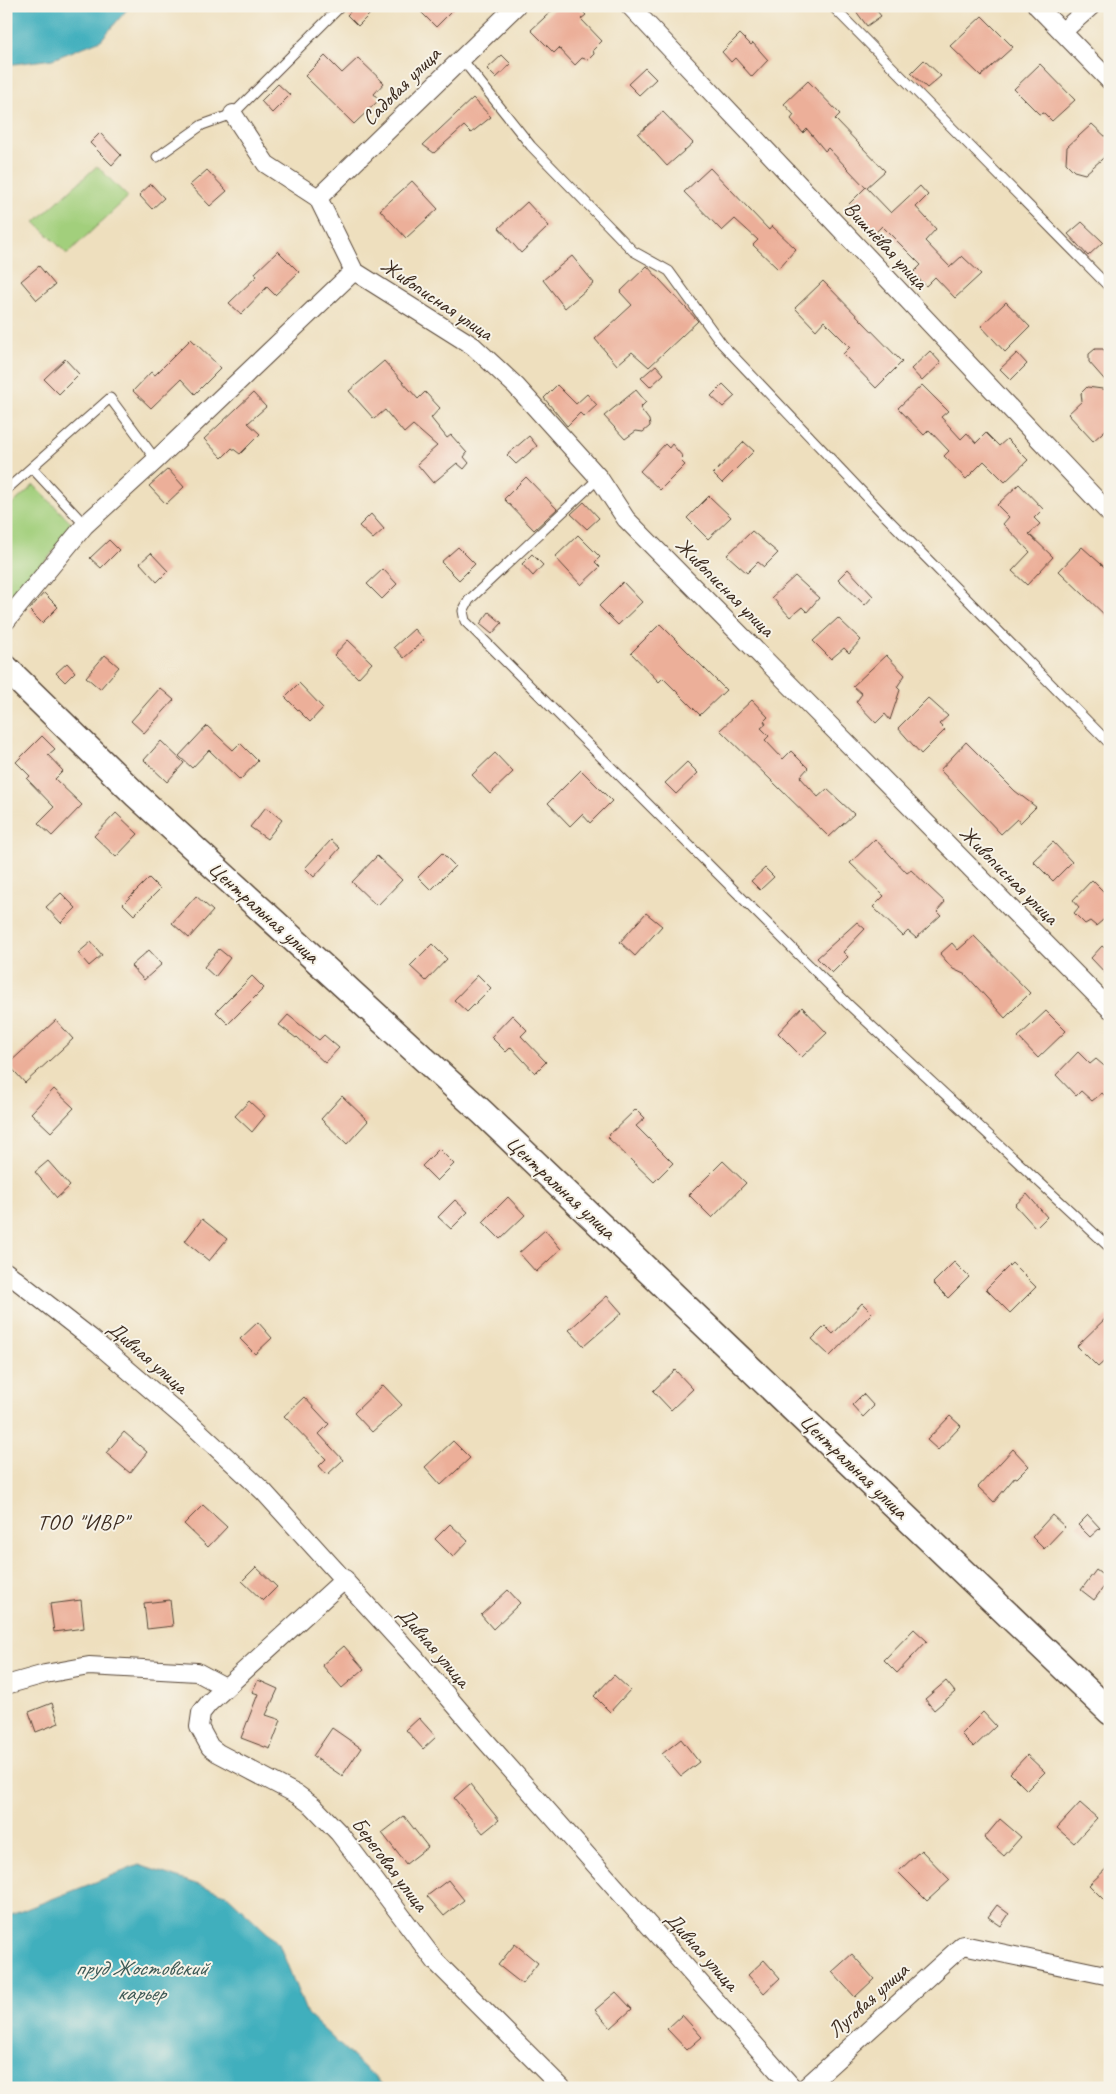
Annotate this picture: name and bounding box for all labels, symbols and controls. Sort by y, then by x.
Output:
street label: Садовая улица [356,40,447,131]
street label: Вишнёвая улица [839,195,935,296]
street label: Живописная улица [376,252,499,347]
street label: Живописная улица [670,532,781,643]
street label: Живописная улица [954,820,1065,931]
street label: Центральная улица [203,855,326,970]
street label: Центральная улица [501,1130,623,1246]
street label: Дивная улица [102,1315,195,1401]
street label: Центральная улица [794,1408,915,1525]
district label: ТОО "ИВР" [37,1508,133,1536]
street label: Дивная улица [392,1601,478,1694]
street label: Береговая улица [346,1812,435,1918]
street label: Дивная улица [659,1906,746,1998]
water label: пруд Жостовский карьер [75,1954,212,2007]
street label: Луговая улица [822,1956,915,2043]

